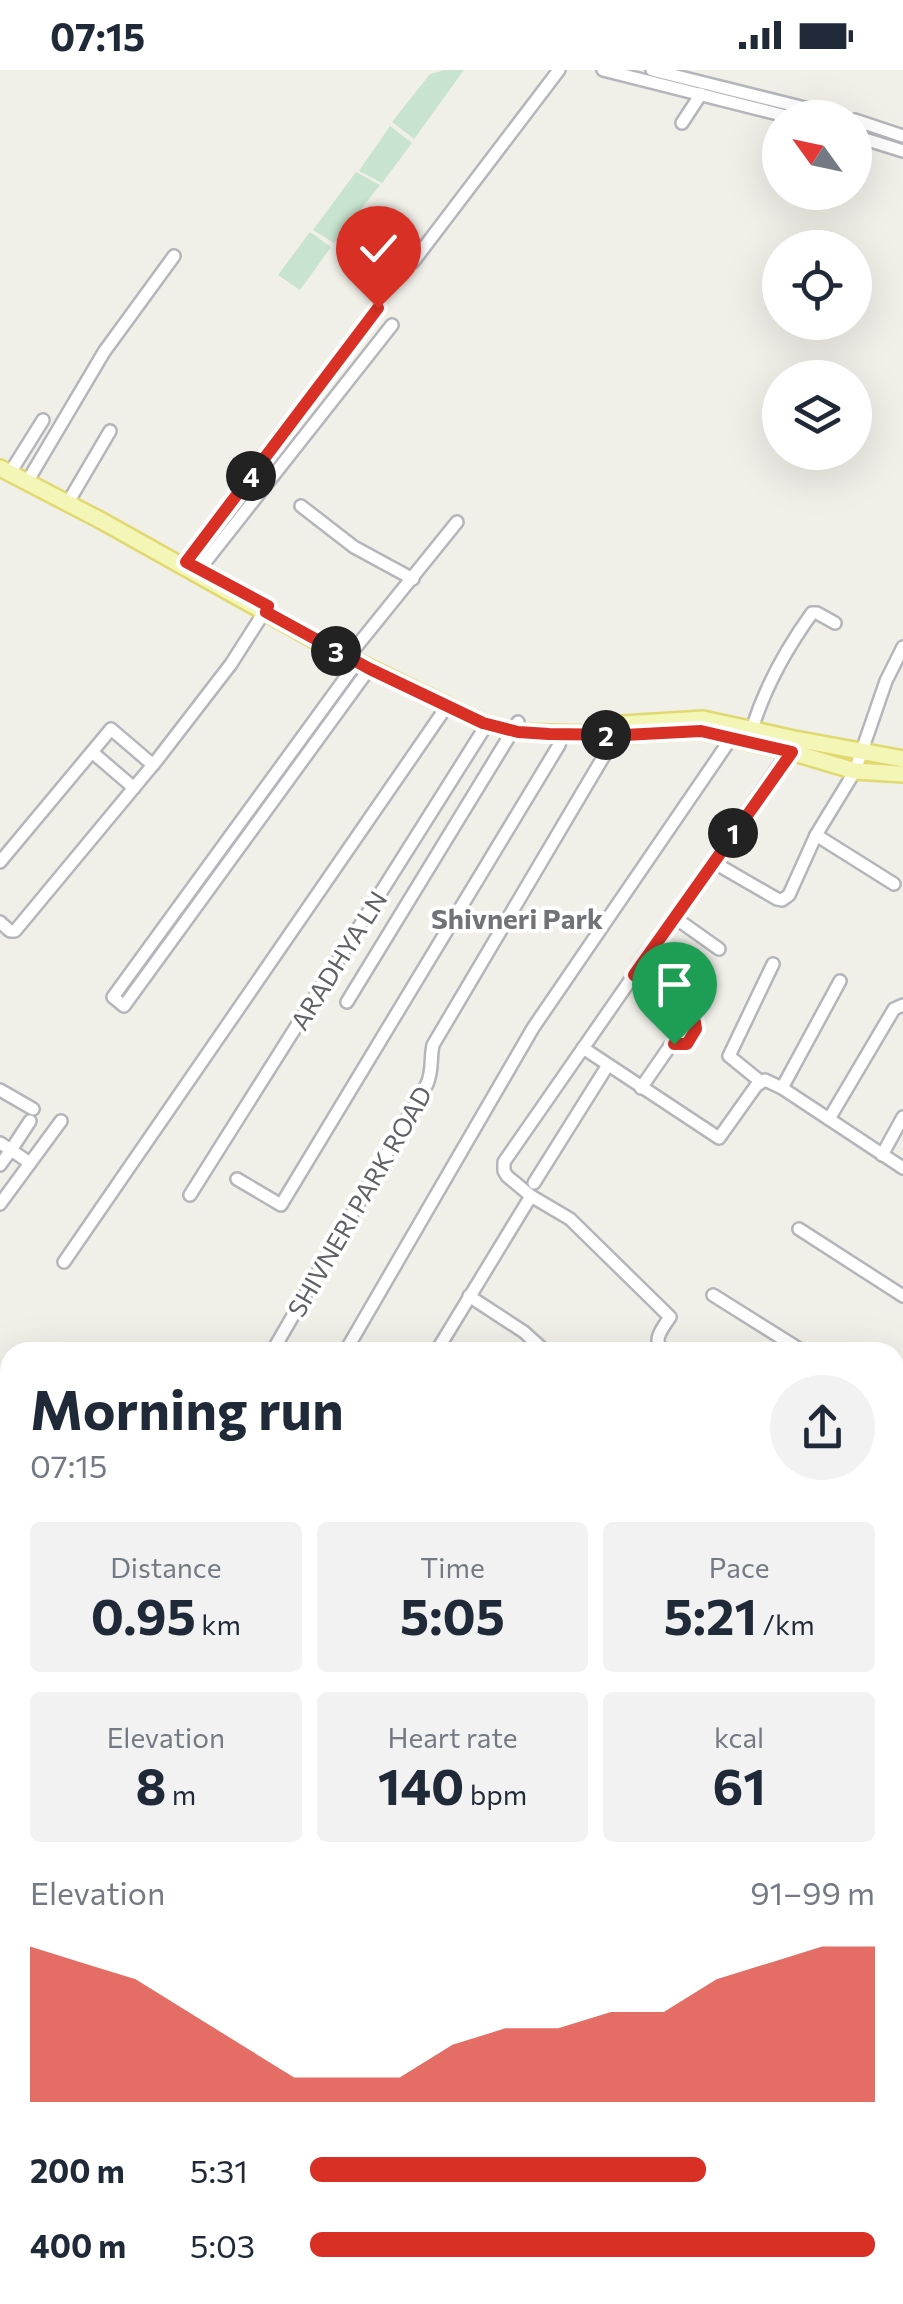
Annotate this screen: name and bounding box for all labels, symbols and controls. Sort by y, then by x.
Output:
text: 07:15 [50,12,145,59]
north arrow [762,100,872,210]
map controls [762,100,872,470]
pin [336,206,421,309]
icon: check [351,221,406,276]
button: locate [762,230,872,340]
button: layers [762,360,872,470]
pin: 4 [226,451,276,501]
text: 4 [242,459,260,493]
pin: 3 [311,626,361,676]
text: 3 [328,634,344,668]
pin: 2 [581,710,631,760]
text: 2 [598,718,614,752]
pin: 1 [708,808,758,858]
text: 1 [727,816,739,850]
street label: ARADHYA LN [283,885,393,1035]
district label: Shivneri Park [431,901,603,935]
pin [632,942,717,1045]
icon: arrive [647,957,702,1012]
street label: SHIVNERI PARK ROAD [281,1080,437,1322]
text: Morning run [30,1374,344,1441]
button: share [770,1375,875,1480]
text: 07:15 [30,1445,107,1485]
text: Distance [110,1550,221,1584]
text: Time [420,1550,485,1584]
text: Pace [709,1550,770,1584]
text: 0.95 [91,1584,196,1645]
text: 5:05 [400,1584,505,1645]
text: 5:21 [664,1584,757,1645]
text: km [196,1607,241,1641]
text: /km [757,1607,815,1641]
text: Elevation [107,1720,225,1754]
text: Heart rate [387,1720,518,1754]
text: kcal [714,1720,764,1754]
text: 8 [135,1754,166,1815]
text: 140 [378,1754,464,1815]
text: 61 [712,1754,766,1815]
text: m [166,1777,196,1811]
text: bpm [464,1777,527,1811]
text: Elevation [30,1872,165,1912]
text: 91–99 m [750,1872,875,1912]
text: 200 m [30,2150,125,2190]
text: 5:31 [190,2150,248,2190]
text: 400 m [30,2225,126,2265]
text: 5:03 [190,2225,255,2265]

